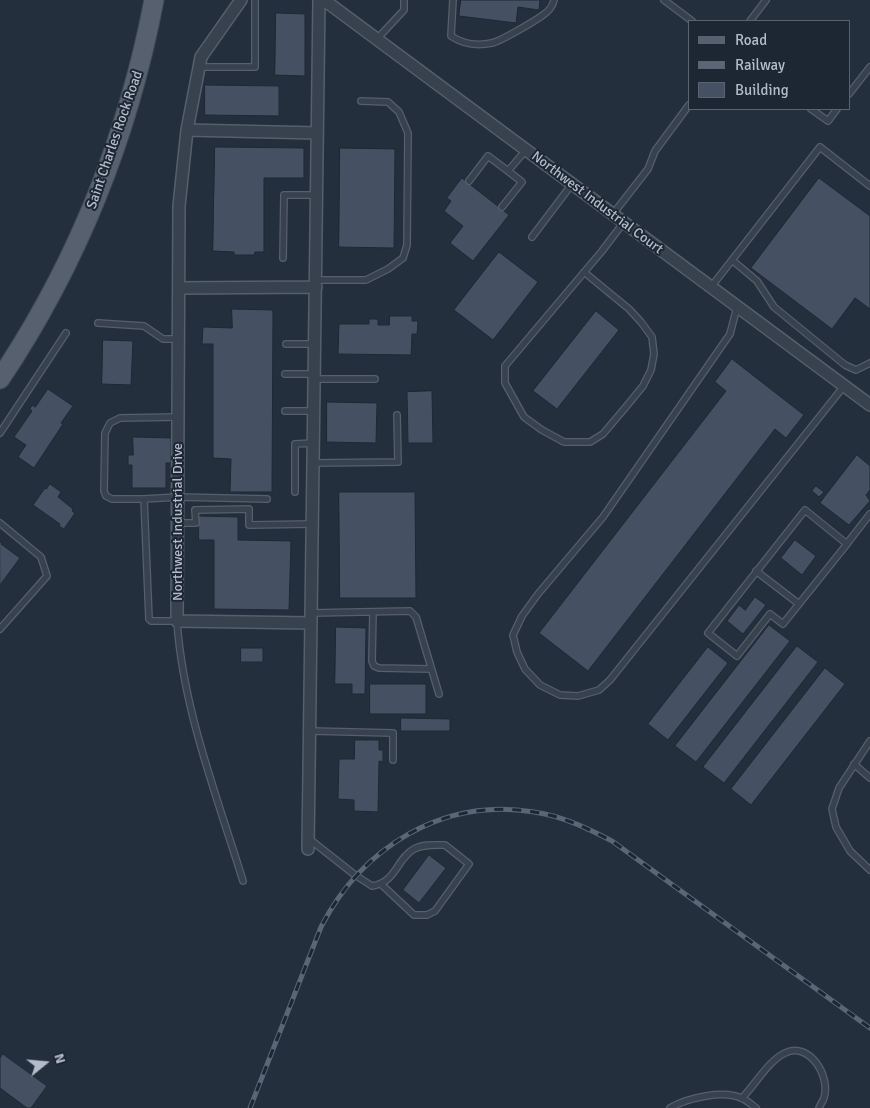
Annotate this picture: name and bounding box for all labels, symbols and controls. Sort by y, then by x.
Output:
legend [688,20,850,110]
text: Road [735,31,767,49]
text: Railway [735,56,785,74]
street label: Saint Charles Rock Road [83,69,147,211]
text: Building [735,81,789,99]
street label: Northwest Industrial Court [528,148,666,258]
street label: Northwest Industrial Drive [170,443,186,601]
north arrow [20,1038,70,1088]
text: N [50,1051,69,1066]

